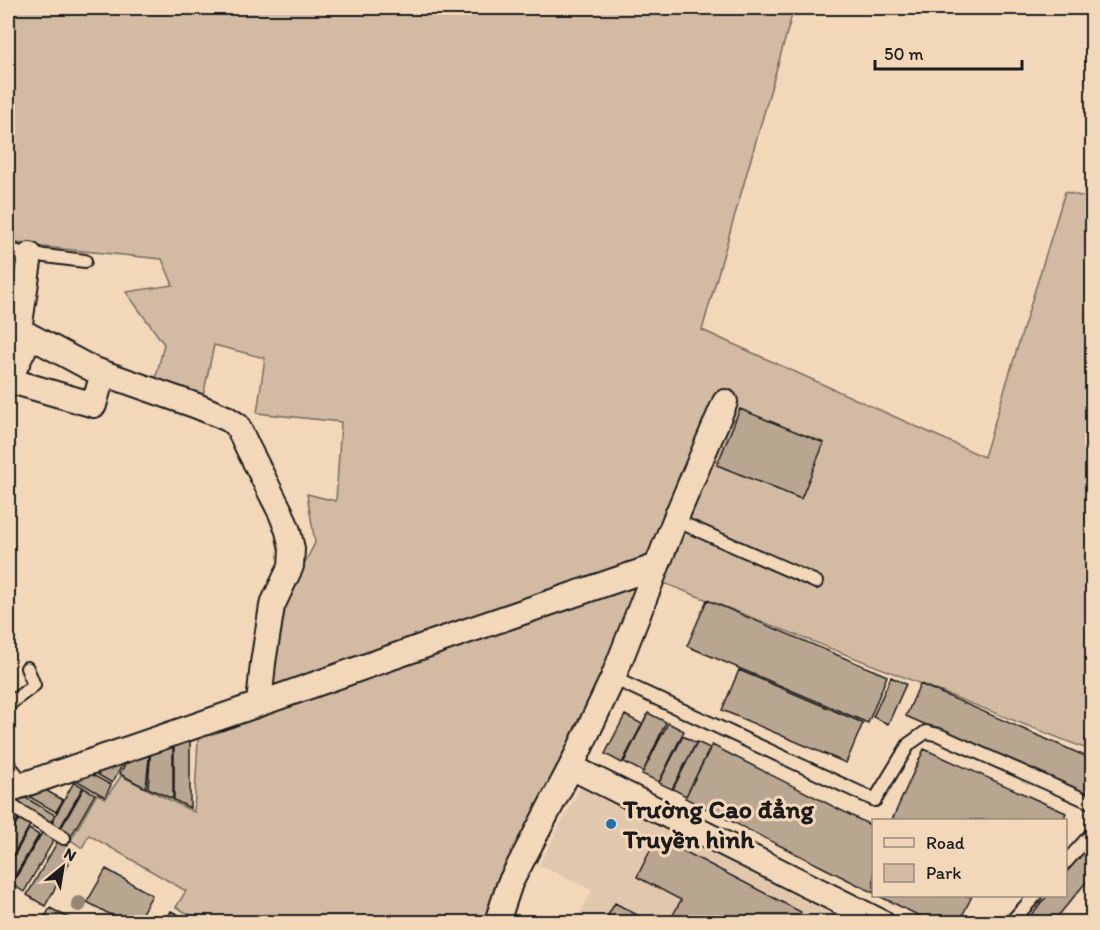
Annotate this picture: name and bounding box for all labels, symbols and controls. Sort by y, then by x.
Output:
scale bar [875,33,1022,71]
text: 50 m [884,43,924,65]
place label: Trường Cao đẳng Truyền hình [622,793,814,855]
marker: Trường Cao đẳng Truyền hình [604,817,618,831]
legend [872,819,1067,897]
text: Road [926,832,965,854]
north arrow [33,837,93,897]
text: N [61,844,80,865]
text: Park [926,862,961,884]

